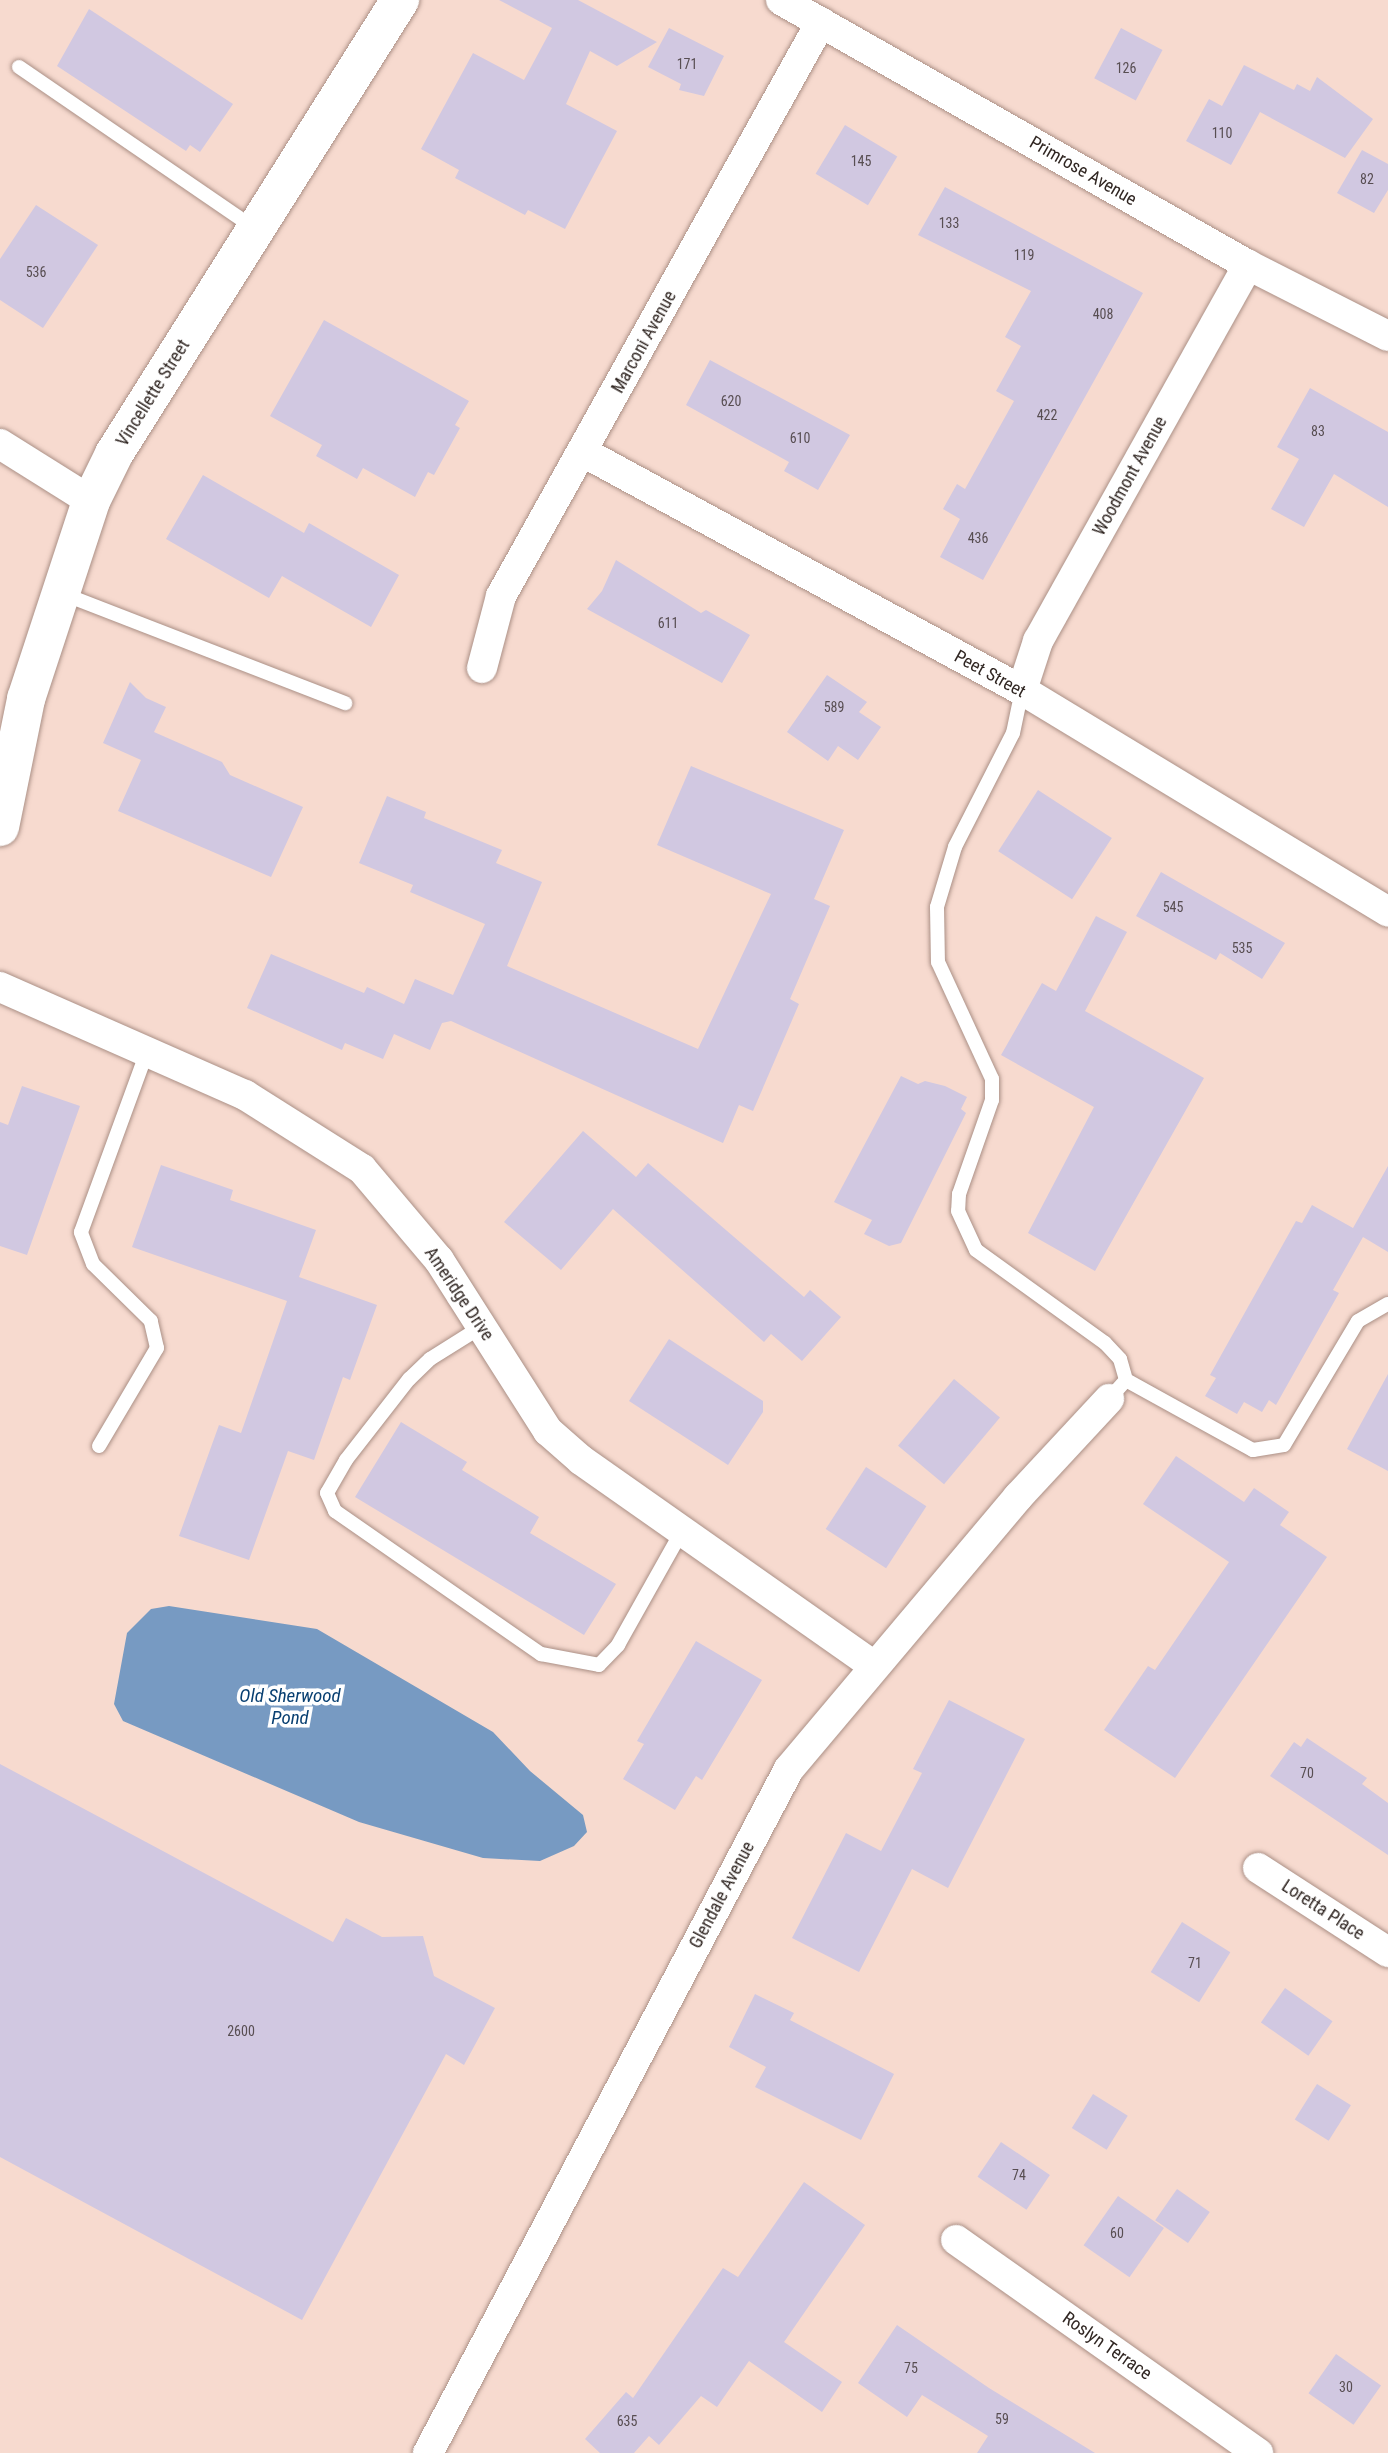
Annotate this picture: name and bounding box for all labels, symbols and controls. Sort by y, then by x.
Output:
house number: 171 [677,56,697,72]
house number: 126 [1116,60,1136,76]
house number: 110 [1212,125,1232,141]
street label: Primrose Avenue [1026,132,1140,210]
house number: 145 [851,153,871,169]
house number: 82 [1360,171,1374,187]
house number: 133 [939,215,959,231]
house number: 119 [1014,247,1034,263]
house number: 536 [26,264,46,280]
street label: Marconi Avenue [607,287,681,397]
house number: 408 [1093,306,1113,322]
street label: Vincellette Street [112,336,194,450]
house number: 620 [721,393,741,409]
house number: 422 [1037,407,1057,423]
street label: Woodmont Avenue [1088,413,1172,539]
house number: 83 [1311,423,1325,439]
house number: 610 [790,430,810,446]
house number: 436 [968,530,988,546]
house number: 611 [658,615,678,631]
street label: Peet Street [950,646,1030,702]
house number: 589 [824,699,844,715]
house number: 545 [1163,899,1183,915]
house number: 535 [1232,940,1252,956]
street label: Ameridge Drive [420,1243,498,1345]
water label: Old Sherwood Pond [239,1685,341,1729]
house number: 70 [1300,1765,1314,1781]
street label: Glendale Avenue [685,1838,759,1952]
street label: Loretta Place [1278,1875,1368,1945]
house number: 71 [1188,1955,1202,1971]
house number: 2600 [227,2023,255,2039]
house number: 74 [1012,2167,1026,2183]
house number: 60 [1110,2225,1124,2241]
street label: Roslyn Terrace [1058,2307,1156,2385]
house number: 75 [904,2360,918,2376]
house number: 30 [1339,2379,1353,2395]
house number: 59 [995,2411,1009,2427]
house number: 635 [617,2413,637,2429]

